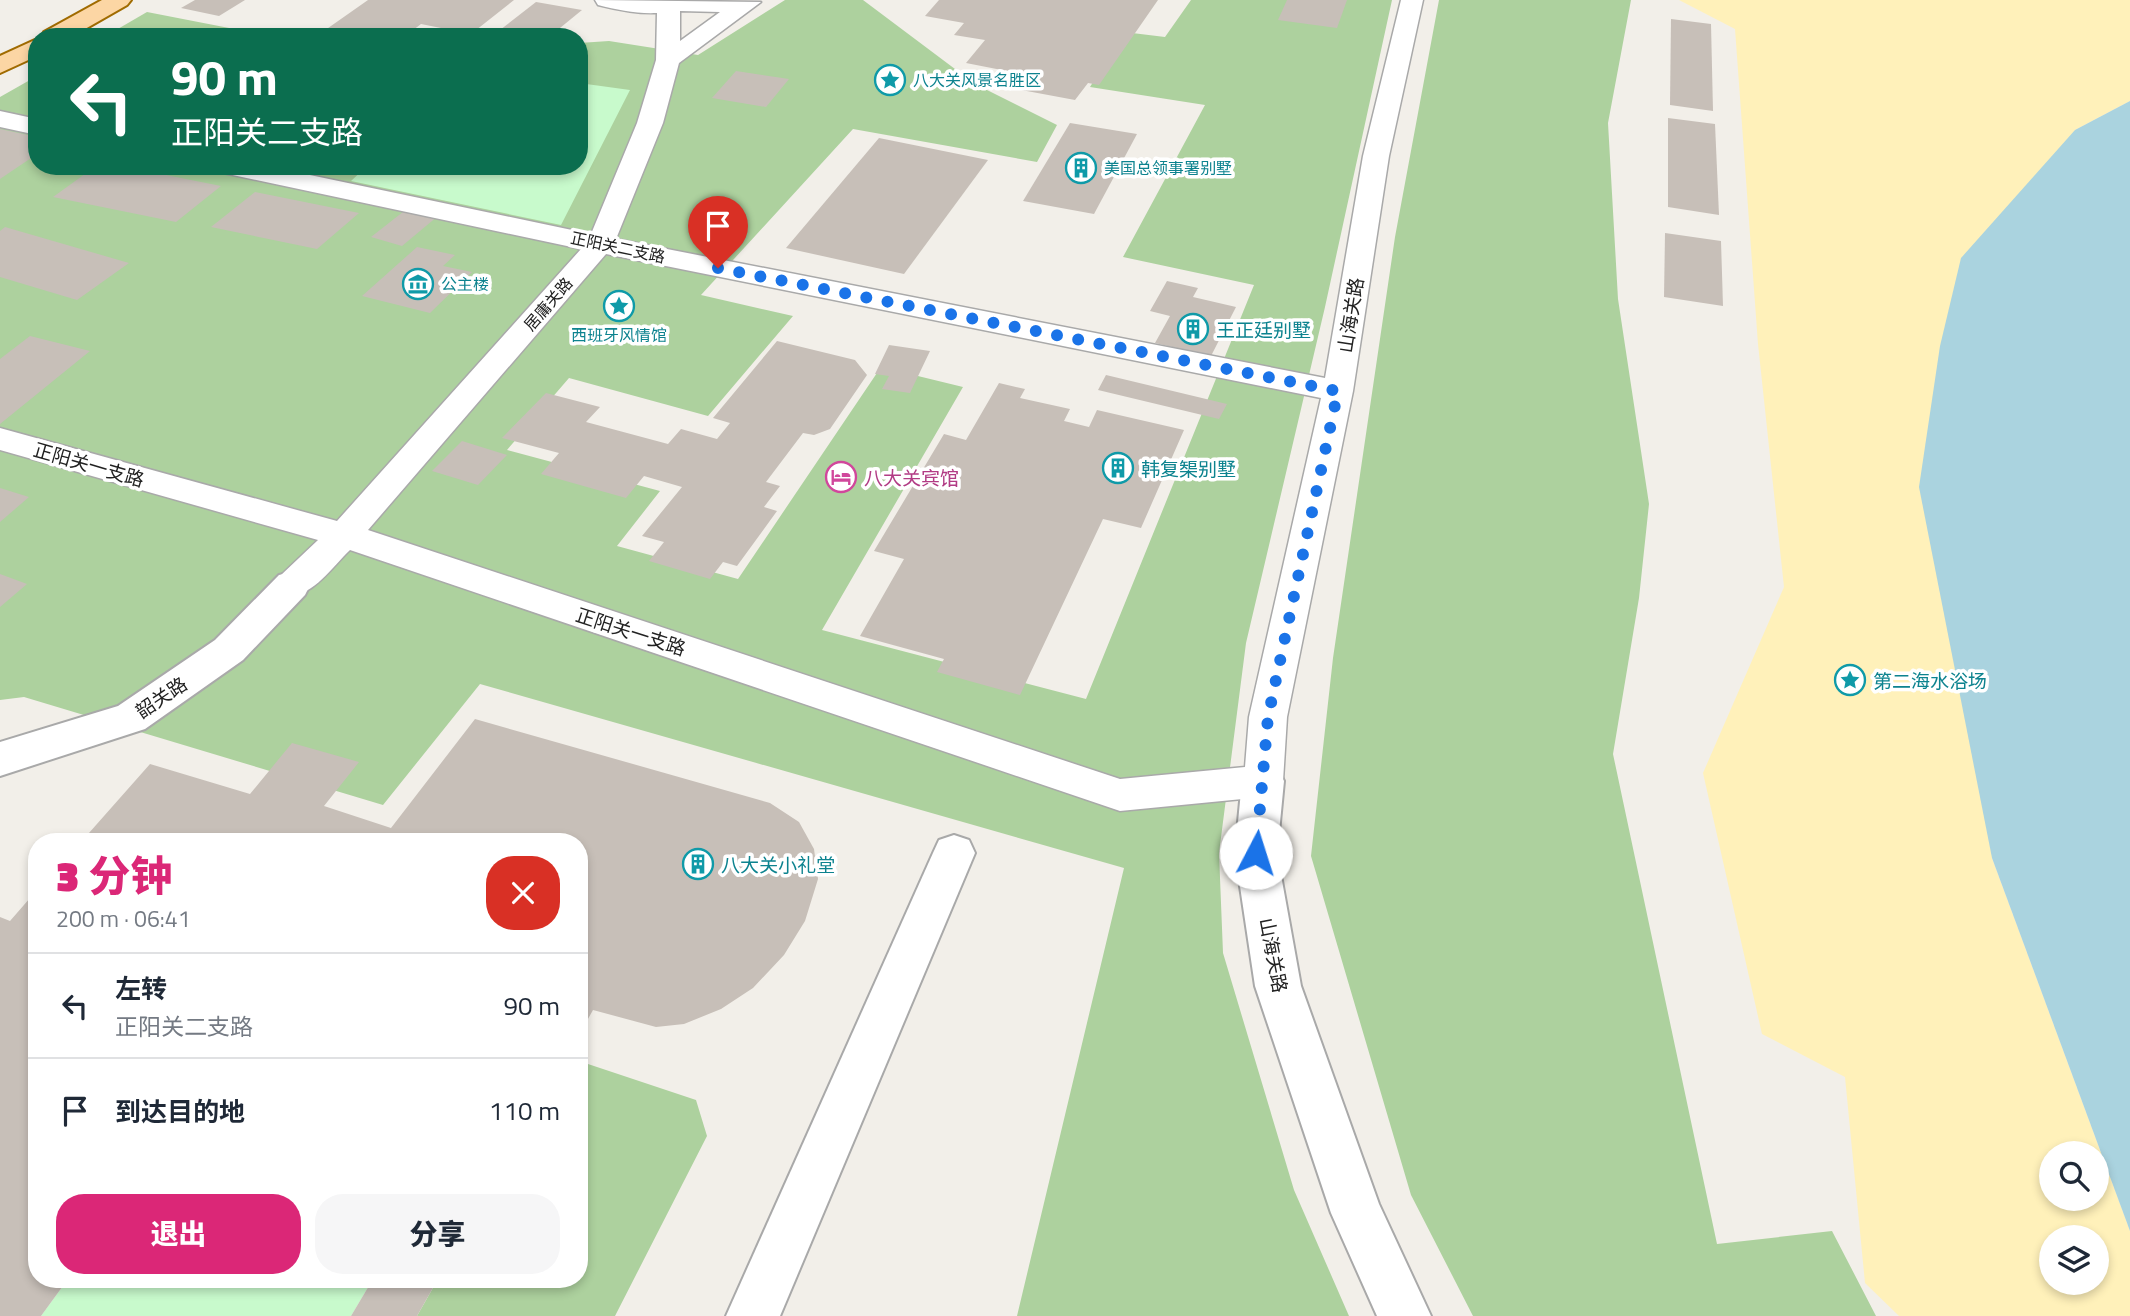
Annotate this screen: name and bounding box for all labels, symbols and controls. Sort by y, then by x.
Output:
text: 90 m [171,39,278,114]
icon: left [56,56,147,147]
place icon: 八大关风景名胜区 [873,63,907,97]
place label: 八大关风景名胜区 [913,68,1041,92]
text: 正阳关二支路 [171,108,363,156]
building icon: 美国总领事署别墅 [1064,151,1098,185]
place label: 美国总领事署别墅 [1104,156,1232,180]
pin [688,196,748,268]
icon: arrive [699,207,737,245]
street label: 正阳关二支路 [569,225,667,269]
museum icon: 公主楼 [401,267,435,301]
place label: 公主楼 [441,272,489,296]
street label: 居庸关路 [518,272,578,336]
street label: 山海关路 [1330,275,1370,355]
place icon: 西班牙风情馆 [602,289,636,323]
building icon: 王正廷别墅 [1176,312,1210,346]
place label: 王正廷别墅 [1216,315,1311,344]
place label: 西班牙风情馆 [571,323,667,347]
street label: 正阳关一支路 [30,434,148,494]
building icon: 韩复榘别墅 [1101,451,1135,485]
place label: 韩复榘别墅 [1141,454,1236,483]
hotel icon: 八大关宾馆 [824,460,858,494]
place label: 八大关宾馆 [864,463,959,492]
street label: 正阳关一支路 [572,600,690,662]
place icon: 第二海水浴场 [1833,663,1867,697]
place label: 第二海水浴场 [1873,666,1987,695]
street label: 韶关路 [129,669,193,725]
position arrow [1219,816,1293,890]
text: 3 分钟 [56,843,172,907]
building icon: 八大关小礼堂 [681,847,715,881]
place label: 八大关小礼堂 [721,850,835,879]
button: close [486,856,560,930]
text: 200 m · 06:41 [56,901,191,936]
street label: 山海关路 [1253,915,1295,995]
text: 左转 [115,969,167,1008]
text: 90 m [503,986,560,1025]
icon: left [56,987,94,1025]
text: 正阳关二支路 [115,1009,253,1044]
text: 110 m [489,1091,560,1130]
icon: arrive [56,1092,94,1130]
text: 到达目的地 [115,1092,245,1131]
map controls [2039,1141,2109,1295]
button: search [2039,1141,2109,1211]
button: 退出 [56,1194,301,1274]
button: 分享 [315,1194,560,1274]
button: layers [2039,1225,2109,1295]

